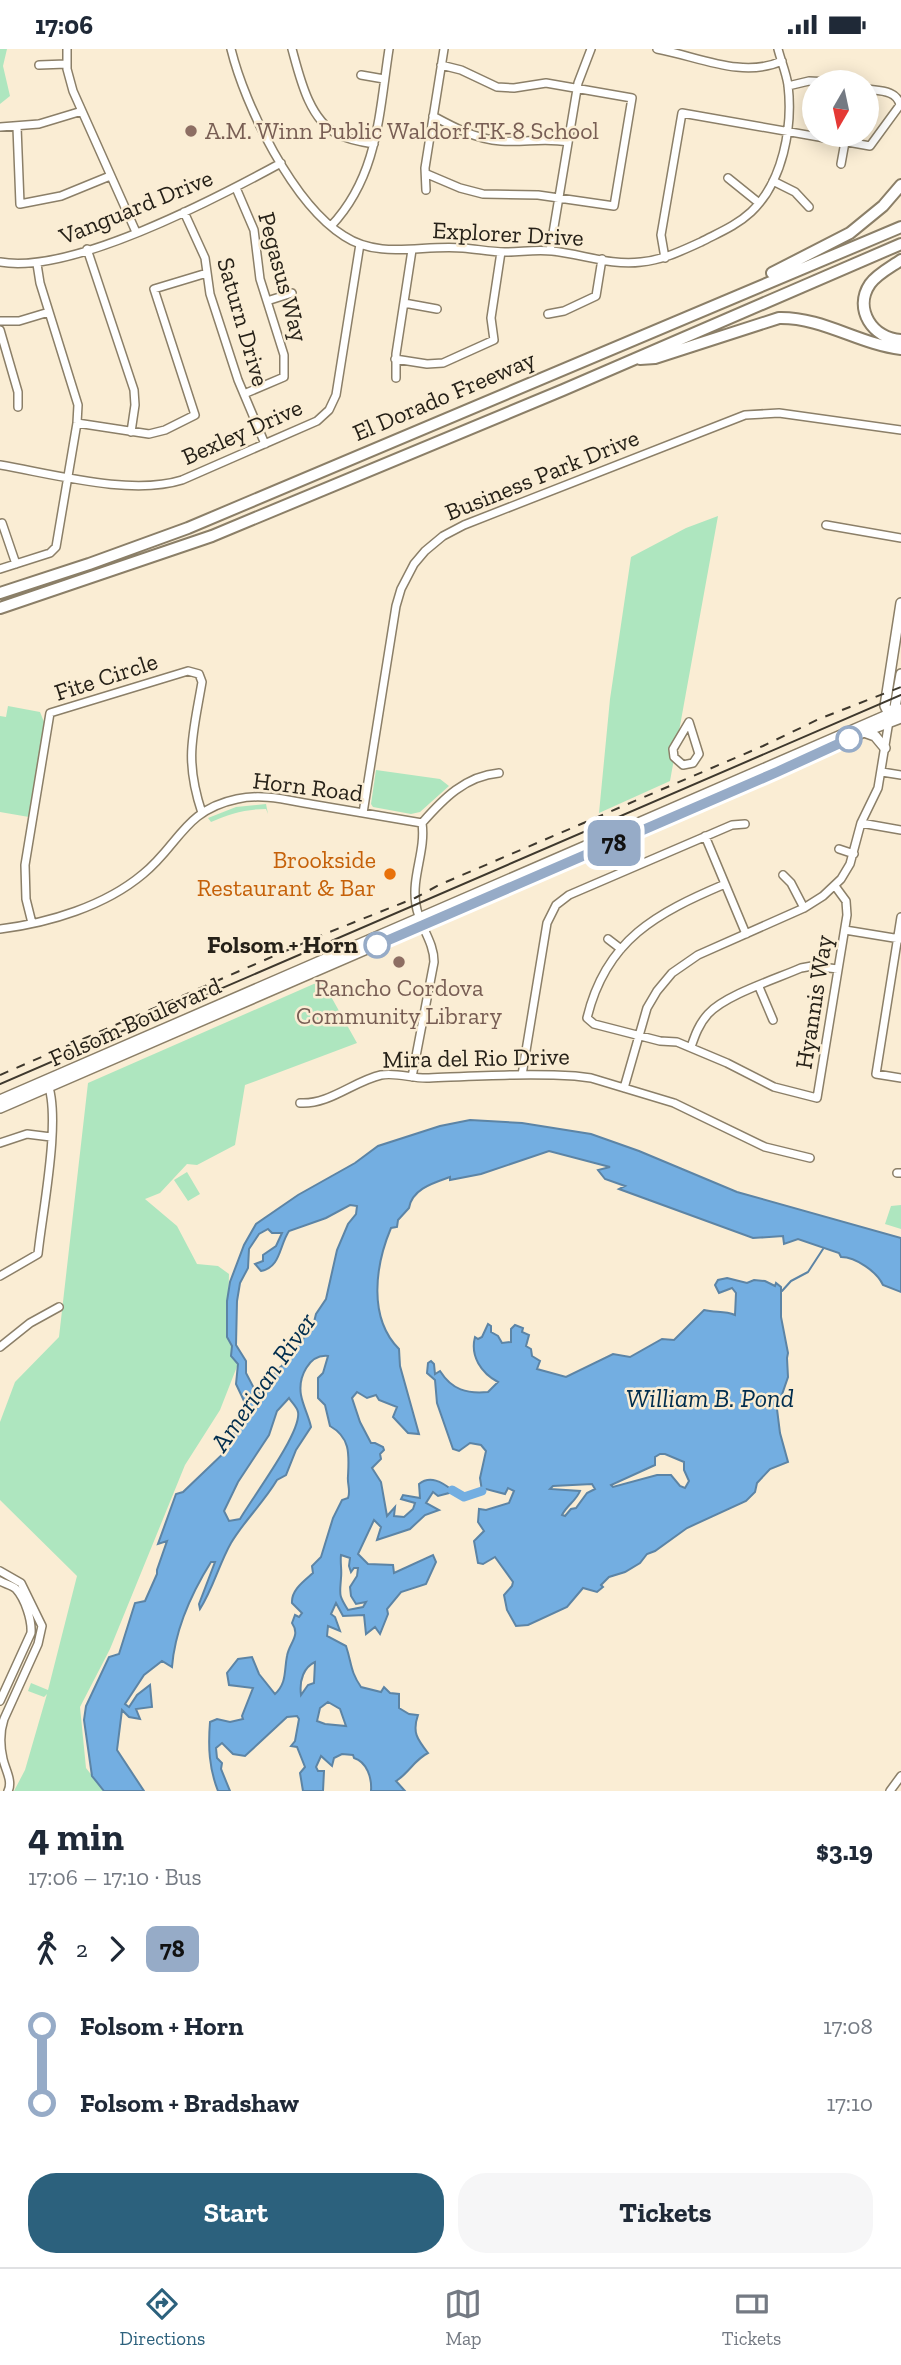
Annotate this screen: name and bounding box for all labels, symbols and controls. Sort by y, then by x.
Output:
text: 17:06 [35,9,93,41]
north arrow [802,70,878,147]
map controls [802,70,879,147]
place label: A.M. Winn Public Waldorf TK-8 School [205,116,599,145]
marker: A.M. Winn Public Waldorf TK-8 School [183,123,199,139]
street label: Vanguard Drive [54,163,217,251]
street label: Pegasus Way [252,209,315,346]
street label: Explorer Drive [432,215,584,252]
street label: Saturn Drive [211,254,276,390]
street label: El Dorado Freeway [348,344,540,447]
street label: Bexley Drive [177,392,307,471]
street label: Business Park Drive [441,422,643,527]
street label: Fite Circle [51,646,161,707]
unlabelled marker [836,726,862,752]
street label: Horn Road [251,765,365,808]
line badge: 78 [582,820,646,866]
text: 78 [602,828,626,857]
place label: Brookside Restaurant & Bar [197,845,376,902]
marker: Brookside Restaurant & Bar [382,866,398,882]
place label: Folsom + Horn [207,930,358,959]
marker: Folsom + Horn [364,932,390,958]
street label: Hyannis Way [789,932,839,1071]
marker: Rancho Cordova Community Library [391,954,407,970]
street label: Folsom Boulevard [44,971,225,1072]
place label: Rancho Cordova Community Library [296,973,503,1030]
street label: Mira del Rio Drive [382,1041,570,1074]
water label: American River [203,1307,323,1458]
water label: William B. Pond [626,1382,794,1414]
text: 4 min [28,1814,124,1860]
text: $3.19 [816,1835,873,1867]
text: 17:06 – 17:10 · Bus [28,1863,202,1891]
icon: walk [28,1930,66,1968]
icon: forward [98,1930,136,1968]
text: 78 [160,1934,185,1963]
text: 2 [76,1935,88,1963]
text: Folsom + Horn [80,2010,244,2042]
text: 17:08 [823,2012,873,2040]
text: Folsom + Bradshaw [80,2087,299,2119]
text: 17:10 [826,2089,873,2117]
button: Start [28,2173,444,2253]
button: Tickets [458,2173,873,2253]
tab: Directions [120,2285,205,2350]
tab: Map [444,2285,482,2350]
tab: Tickets [722,2285,781,2350]

